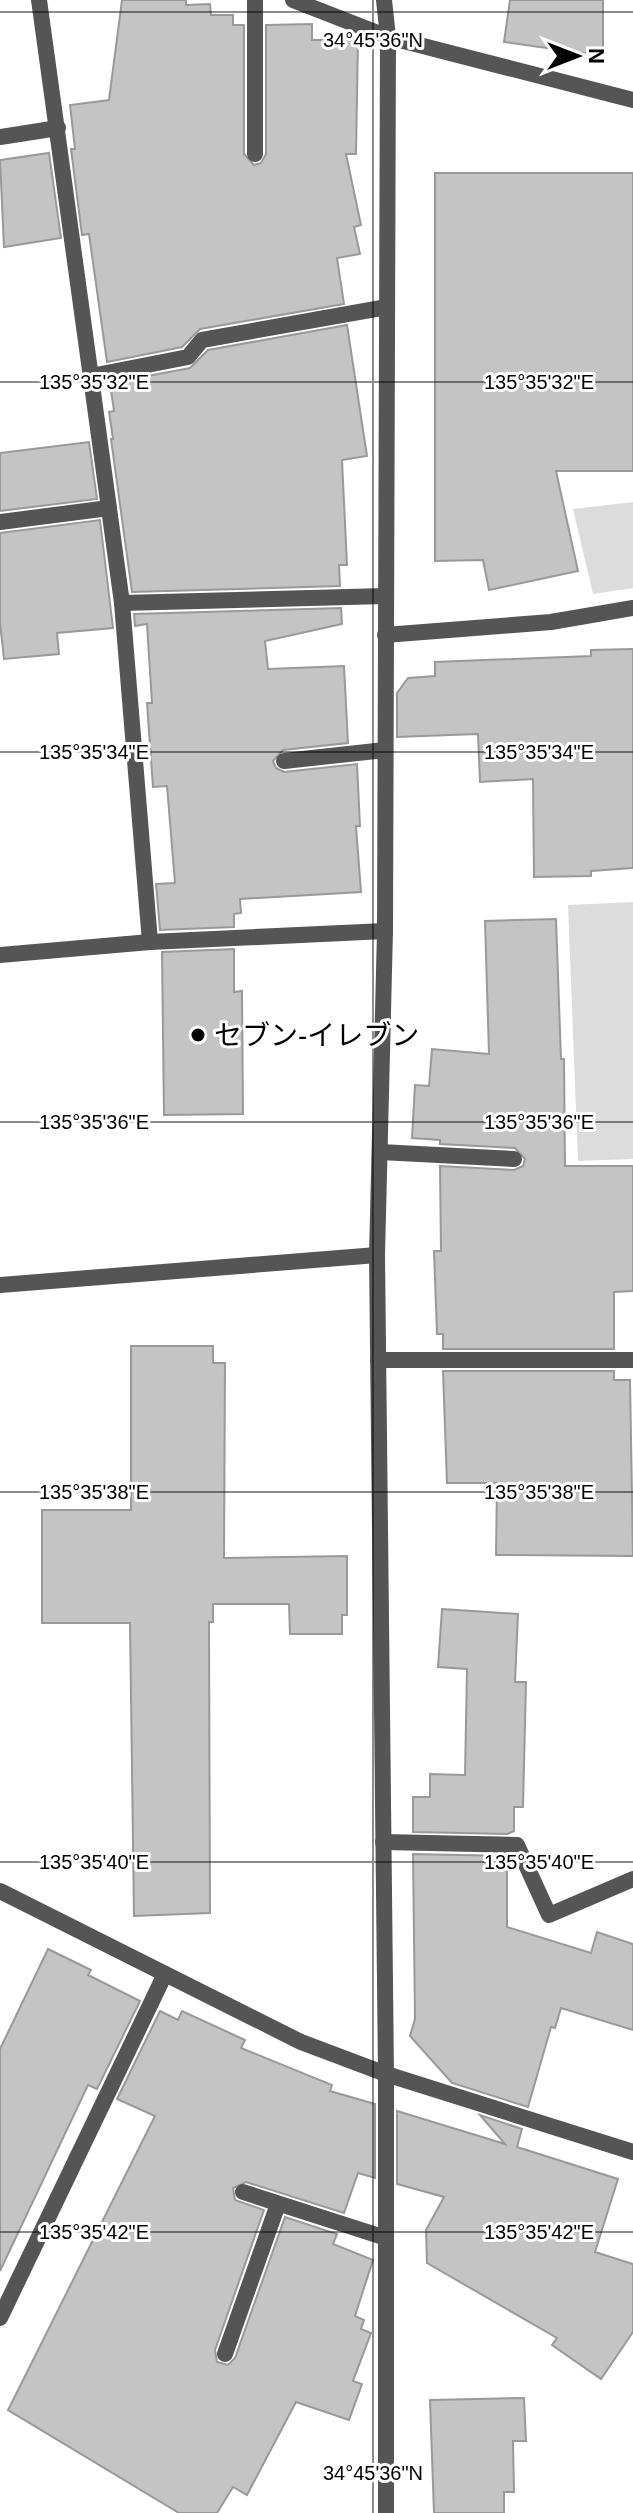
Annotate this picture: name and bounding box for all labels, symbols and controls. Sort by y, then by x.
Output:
north arrow [537,16,617,96]
text: 34°45'36"N [323,29,423,51]
text: N [584,48,609,64]
text: 135°35'32"E [39,371,149,393]
text: 135°35'32"E [484,371,594,393]
text: 135°35'34"E [39,741,149,763]
text: 135°35'34"E [484,741,594,763]
place label: セブン-イレブン [214,1020,419,1051]
marker: セブン-イレブン [189,1026,207,1044]
text: 135°35'36"E [39,1111,149,1133]
text: 135°35'36"E [484,1111,594,1133]
text: 135°35'38"E [39,1481,149,1503]
text: 135°35'38"E [484,1481,594,1503]
text: 135°35'40"E [39,1851,149,1873]
text: 135°35'40"E [484,1851,594,1873]
text: 135°35'42"E [39,2221,149,2243]
text: 135°35'42"E [484,2221,594,2243]
text: 34°45'36"N [323,2462,423,2484]

